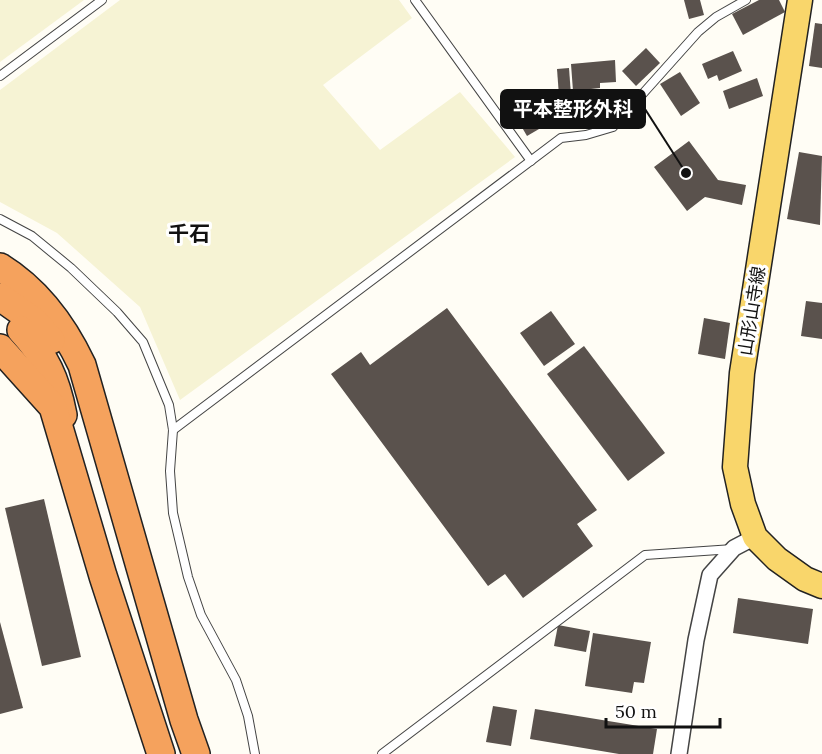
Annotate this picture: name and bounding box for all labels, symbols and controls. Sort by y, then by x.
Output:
callout: 平本整形外科 [501,90,645,128]
text: 平本整形外科 [513,96,633,121]
district label: 千石 [168,220,210,247]
street label: 山形山寺線 [733,265,770,357]
scale bar [606,691,720,729]
text: 50 m [615,700,657,723]

